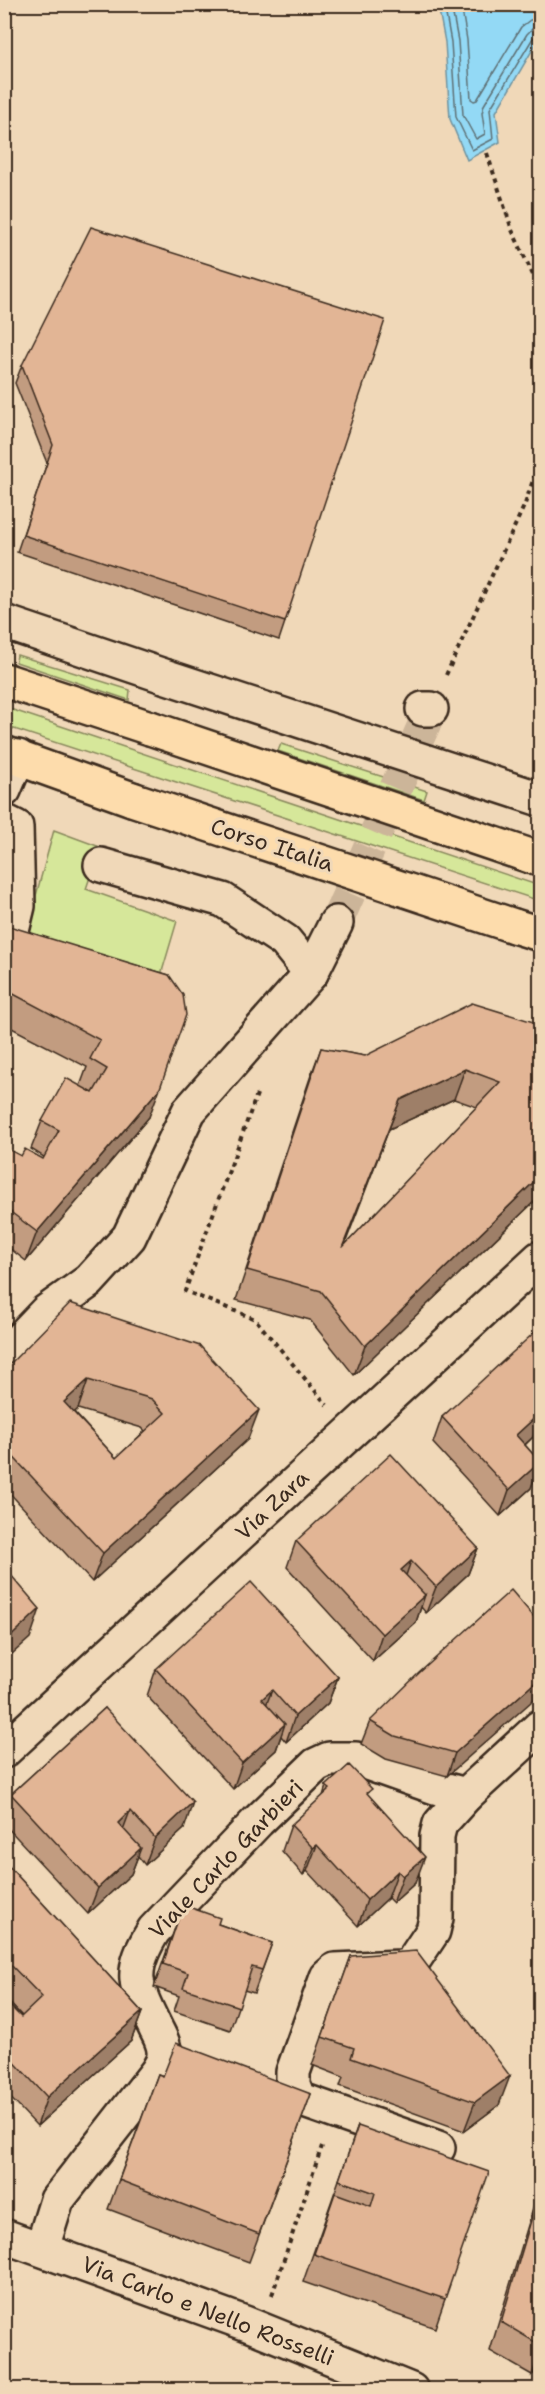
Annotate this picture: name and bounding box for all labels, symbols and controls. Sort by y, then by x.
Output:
street label: Corso Italia [207,812,337,879]
street label: Via Zara [229,1463,315,1547]
street label: Viale Carlo Garbieri [142,1773,310,1945]
street label: Via Carlo e Nello Rosselli [78,2249,338,2373]

